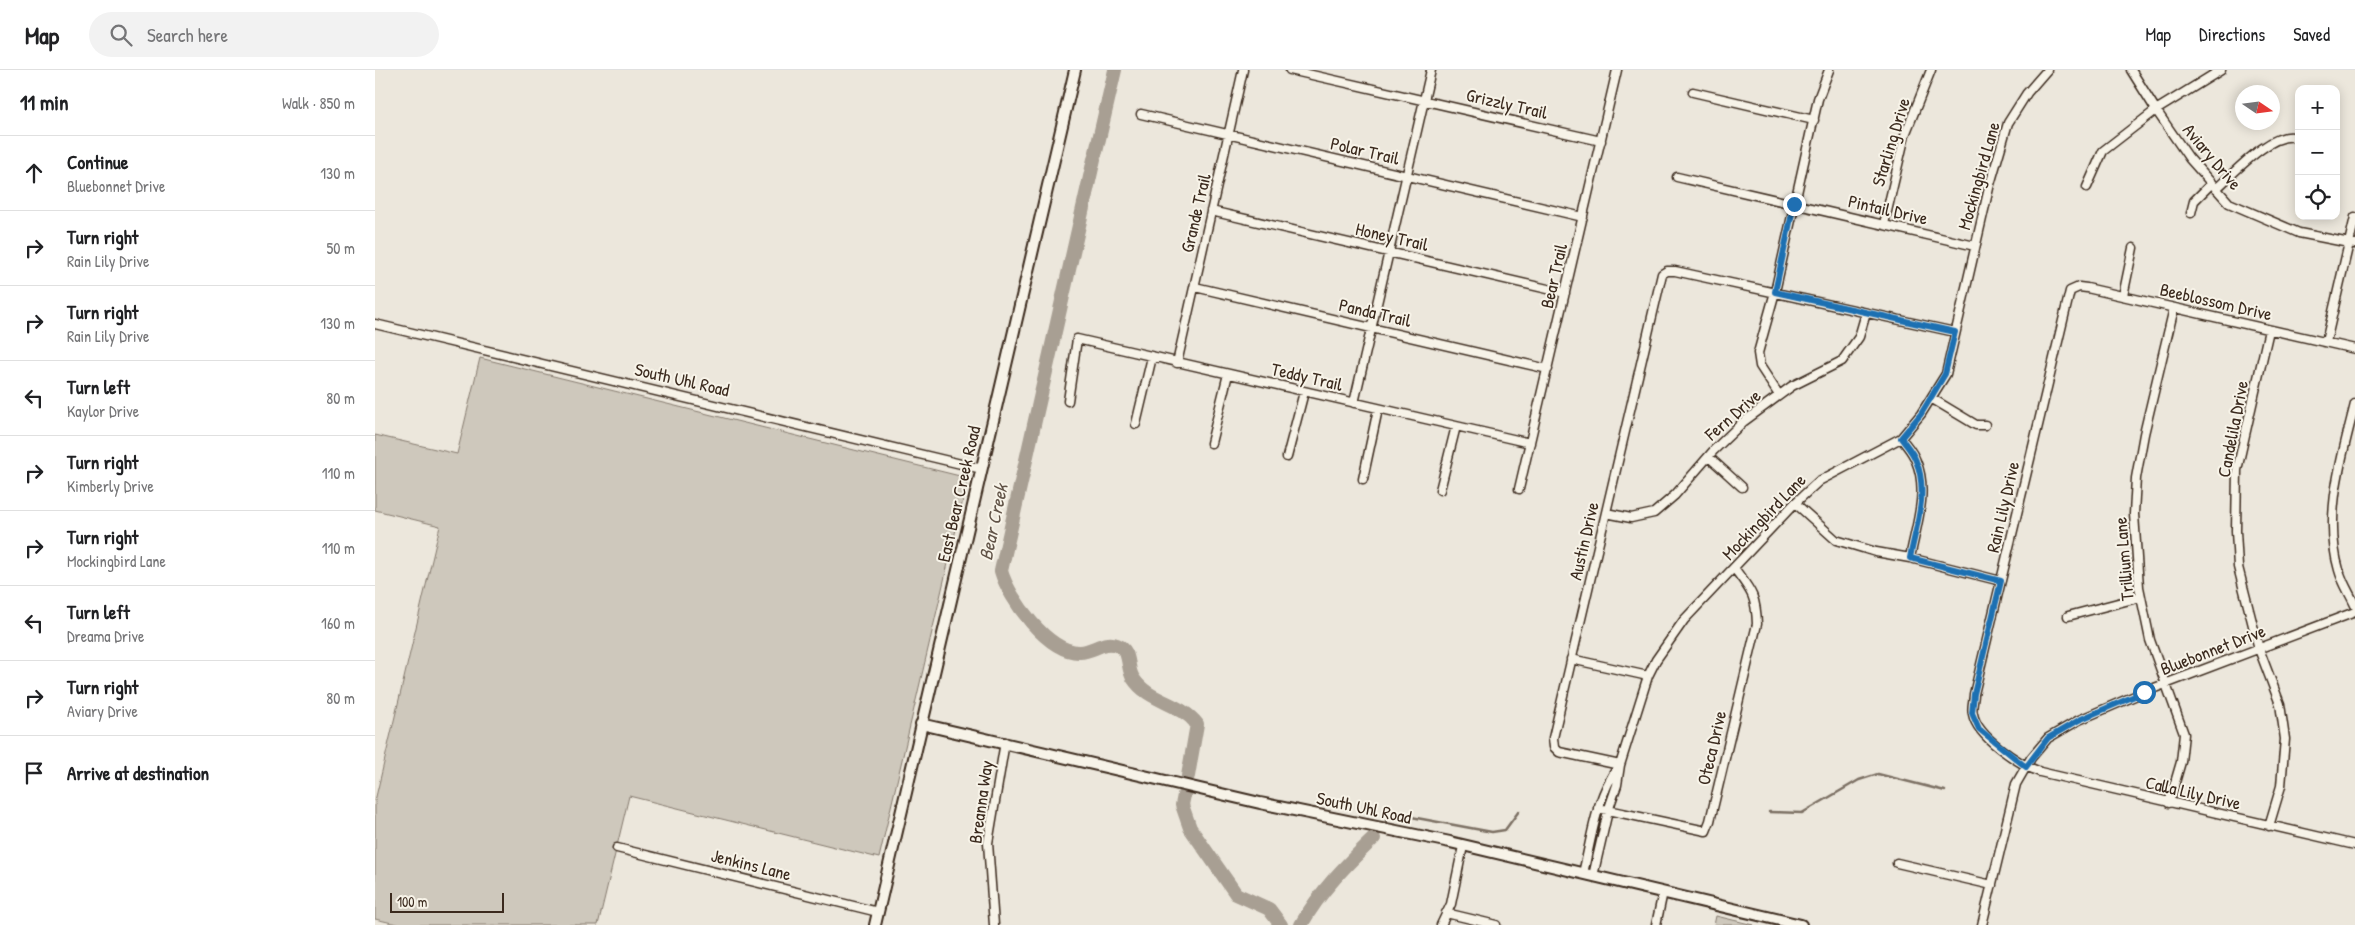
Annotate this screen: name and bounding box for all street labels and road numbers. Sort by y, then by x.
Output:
street label: Grizzly Trail [1464,82,1550,125]
street label: Starling Drive [1865,94,1916,189]
street label: Aviary Drive [2177,118,2248,195]
street label: Mockingbird Lane [1951,119,2006,233]
street label: Polar Trail [1328,130,1402,171]
street label: Grande Trail [1174,171,1217,255]
street label: Pintail Drive [1846,188,1930,231]
street label: Honey Trail [1353,216,1431,257]
street label: Bear Trail [1534,241,1573,311]
street label: Beeblossom Drive [2158,276,2275,327]
street label: Panda Trail [1337,292,1414,333]
street label: South Uhl Road [632,356,732,403]
street label: Teddy Trail [1269,356,1345,397]
street label: Candelila Drive [2211,378,2254,479]
street label: Fern Drive [1698,383,1766,447]
street label: East Bear Creek Road [931,423,986,564]
street label: Rain Lily Drive [1980,459,2025,555]
street label: Mockingbird Lane [1716,468,1811,565]
street label: Austin Drive [1562,499,1605,582]
street label: Trillium Lane [2107,516,2140,602]
street label: Bluebonnet Drive [2157,618,2269,681]
street label: Oteca Drive [1691,708,1732,787]
street label: Breanna Way [962,758,999,845]
street label: Calla Lily Drive [2143,769,2243,816]
street label: South Uhl Road [1314,785,1414,830]
street label: Jenkins Lane [708,842,794,887]

